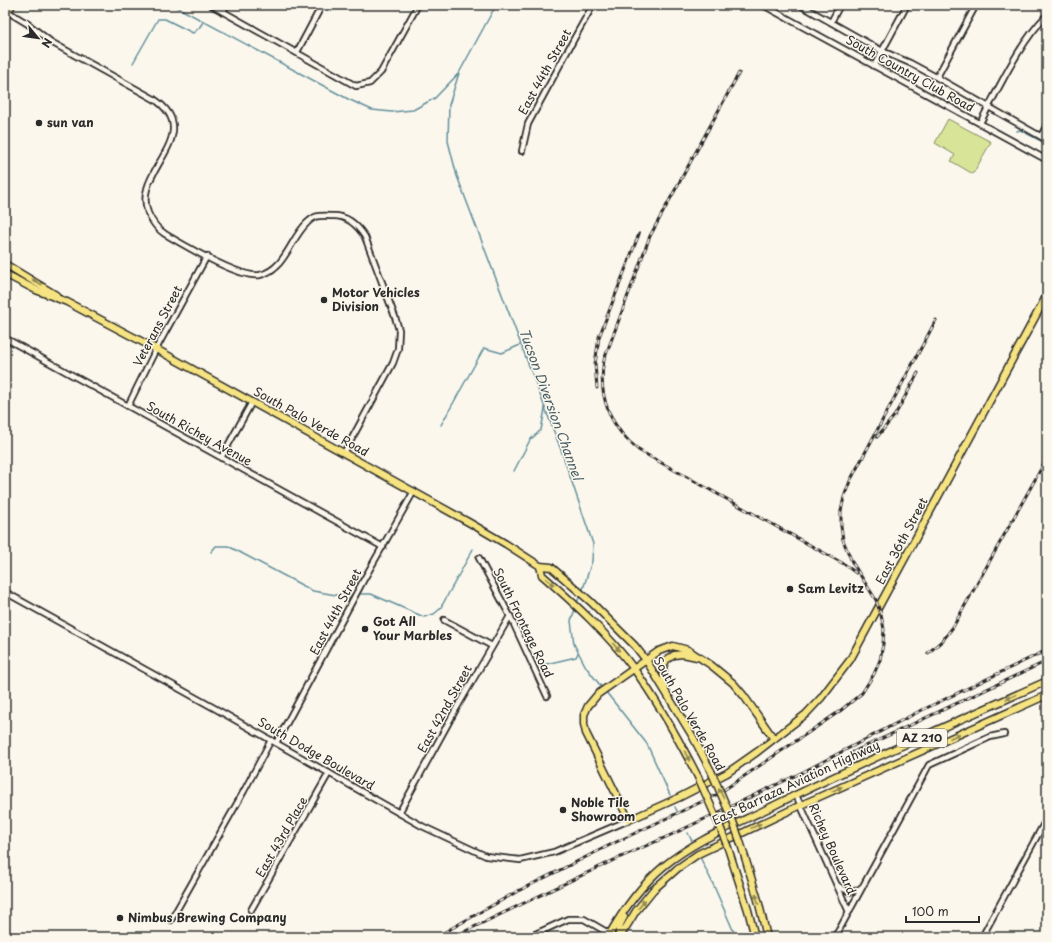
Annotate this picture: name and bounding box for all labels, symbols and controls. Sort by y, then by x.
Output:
north arrow [18,18,58,58]
street label: East 44th Street [513,25,575,118]
street label: South Country Club Road [843,30,978,116]
text: N [37,35,57,51]
place label: sun van [47,113,94,131]
marker: sun van [34,118,44,128]
one-way arrow [31,279,43,286]
street label: Veterans Street [128,282,186,369]
place label: Motor Vehicles Division [332,283,420,315]
marker: Motor Vehicles Division [319,295,329,305]
water label: Tucson Diversion Channel [515,325,589,485]
street label: South Palo Verde Road [251,382,372,460]
street label: South Richey Avenue [143,397,256,470]
street label: East 36th Street [871,494,932,587]
street label: South Frontage Road [489,564,558,681]
street label: East 44th Street [305,565,365,658]
one-way arrow [545,578,556,587]
place label: Sam Levitz [798,579,864,597]
marker: Sam Levitz [785,584,795,594]
place label: Got All Your Marbles [373,612,452,644]
marker: Got All Your Marbles [360,624,370,634]
one-way arrow [611,642,620,653]
street label: South Palo Verde Road [650,653,730,774]
street label: East 42nd Street [412,661,476,756]
one-way arrow [1006,694,1017,700]
street label: South Dodge Boulevard [255,712,379,794]
road number: AZ 210 [897,729,947,747]
one-way arrow [950,733,961,739]
street label: East Barraza Aviation Highway [709,735,882,829]
one-way arrow [684,750,690,762]
one-way arrow [831,786,842,792]
one-way arrow [717,787,724,799]
street label: East 43rd Place [251,792,312,880]
place label: Noble Tile Showroom [571,793,635,825]
street label: Richey Boulevard [805,800,861,898]
marker: Noble Tile Showroom [558,805,568,815]
one-way arrow [751,823,762,829]
one-way arrow [754,893,760,905]
scale bar [906,898,979,924]
one-way arrow [637,899,646,910]
text: 100 m [912,902,949,920]
place label: Nimbus Brewing Company [128,908,287,926]
marker: Nimbus Brewing Company [115,913,125,923]

